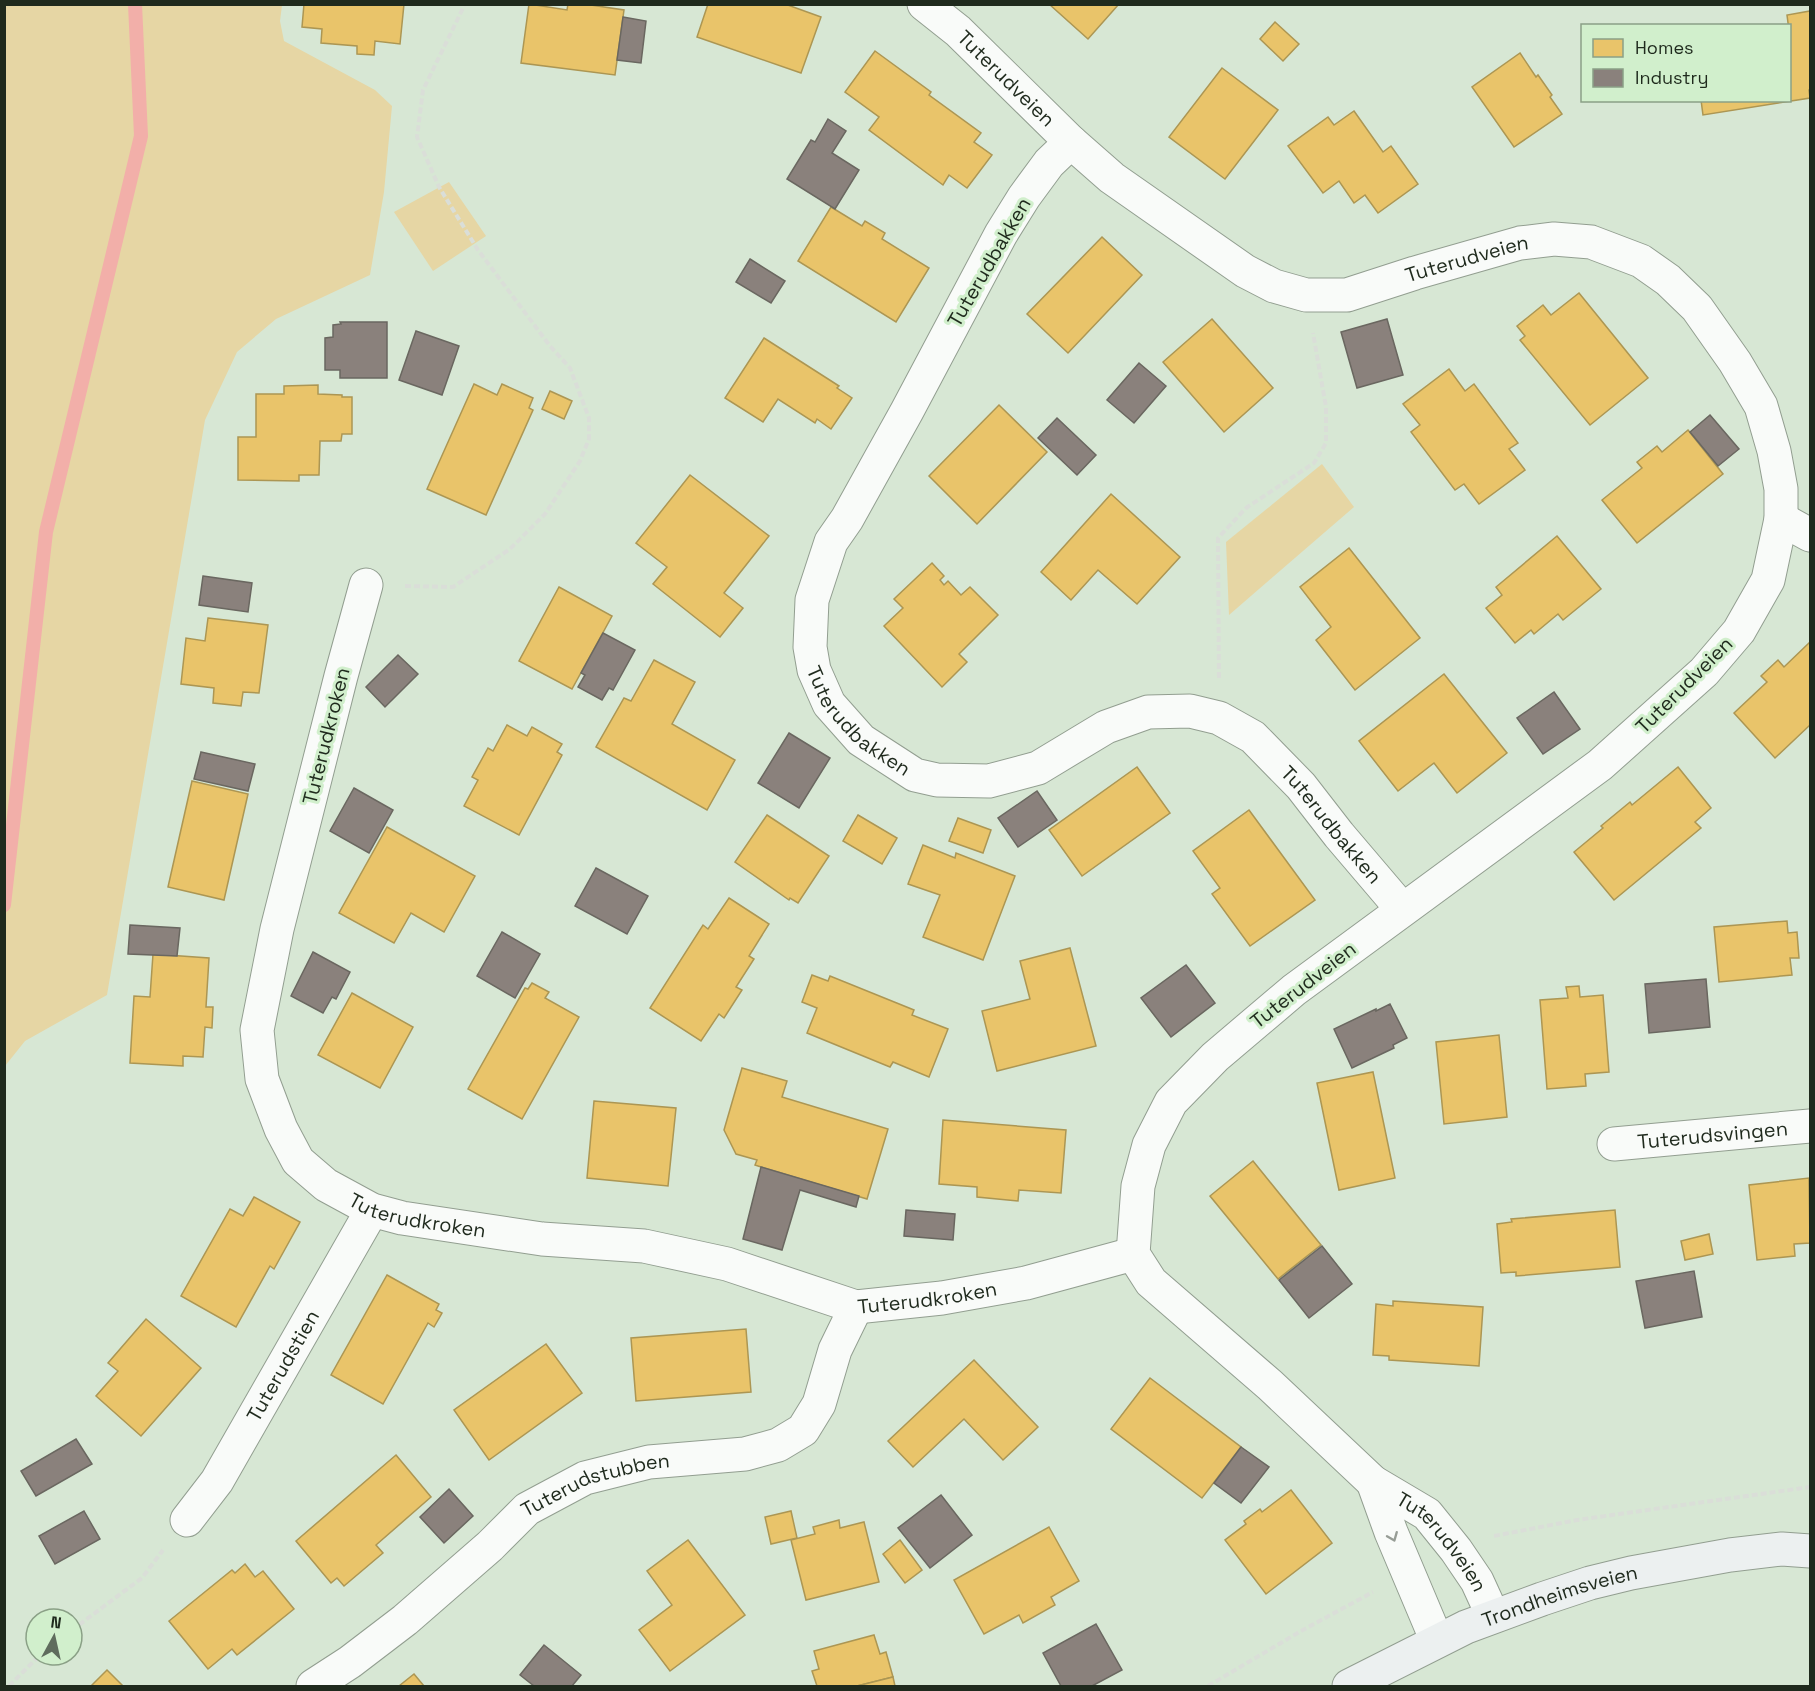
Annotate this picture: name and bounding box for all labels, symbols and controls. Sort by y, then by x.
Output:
legend [1581,24,1791,102]
street label: Tuterudveien [952,25,1061,132]
text: Homes [1635,36,1694,59]
text: Industry [1635,66,1708,89]
street label: Tuterudbakken [941,193,1037,331]
street label: Tuterudveien [1402,229,1530,288]
street label: Tuterudveien [1630,631,1738,739]
street label: Tuterudbakken [801,662,916,782]
street label: Tuterudkroken [296,665,356,807]
street label: Tuterudbakken [1275,760,1388,889]
street label: Tuterudveien [1245,936,1361,1034]
street label: Tuterudsvingen [1636,1115,1789,1155]
street label: Tuterudkroken [344,1187,488,1243]
street label: Tuterudkroken [856,1275,999,1320]
street label: Tuterudstien [241,1305,325,1426]
street label: Tuterudstubben [516,1447,671,1523]
street label: Tuterudveien [1392,1486,1493,1596]
one-way arrow [1386,1531,1399,1542]
street label: Trondheimsveien [1478,1559,1640,1633]
north arrow [24,1607,84,1667]
text: N [49,1611,63,1634]

